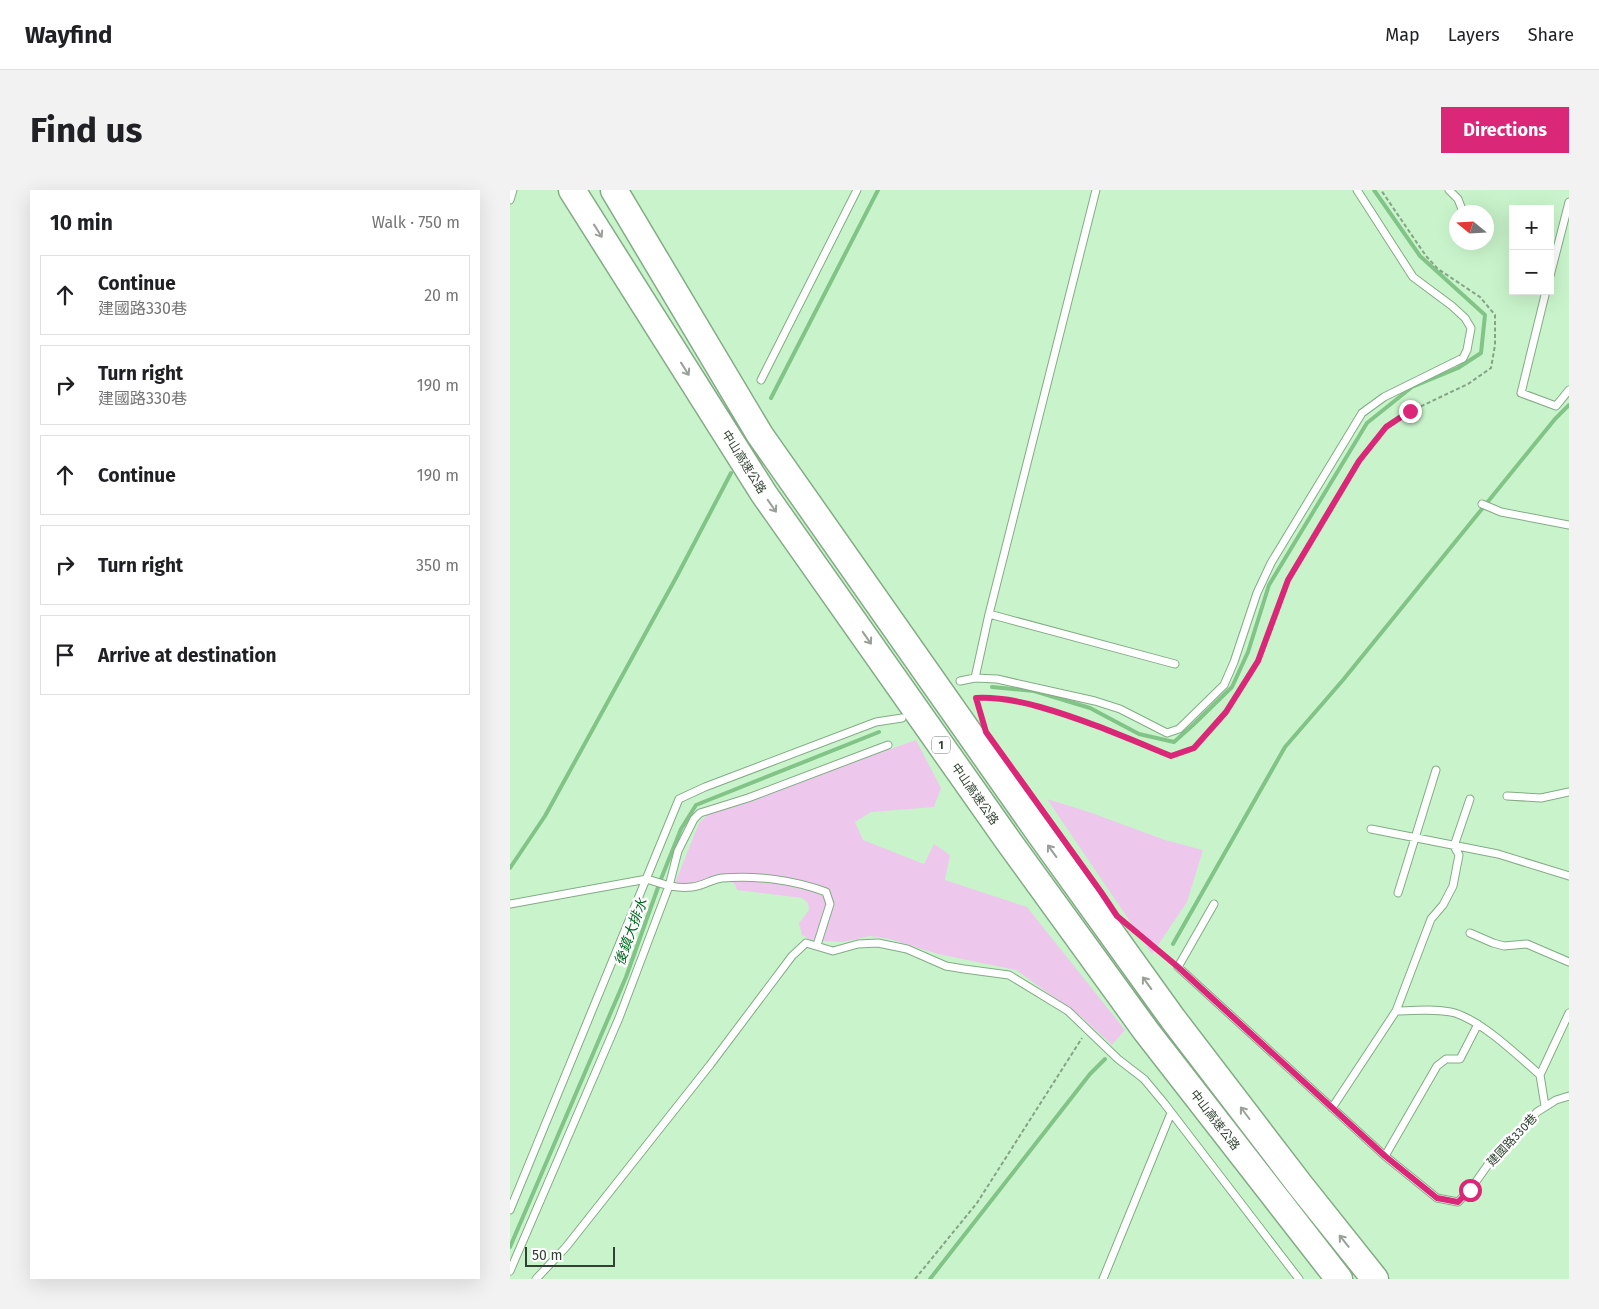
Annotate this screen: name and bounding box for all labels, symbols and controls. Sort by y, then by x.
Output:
text: Wayfind [25,21,112,49]
text: Map [1385,24,1420,46]
text: Layers [1448,24,1500,46]
text: Share [1528,24,1574,46]
button: Directions [1441,107,1569,153]
text: Find us [30,109,142,151]
north arrow [1449,205,1494,250]
map controls [1509,205,1554,295]
button: + [1509,205,1554,250]
text: 10 min [50,210,113,236]
text: Walk · 750 m [372,213,460,232]
one-way arrow [594,224,604,238]
button: − [1509,250,1554,295]
text: Continue [98,272,176,295]
icon: ahead [51,281,79,309]
text: 20 m [424,286,459,305]
text: 建國路330巷 [98,299,187,318]
one-way arrow [680,361,690,375]
text: Turn right [98,362,183,385]
icon: right [51,371,79,399]
text: 190 m [417,376,459,395]
text: 建國路330巷 [98,389,187,408]
route end [1399,400,1422,423]
street label: 中山高速公路 [719,428,769,496]
icon: ahead [51,461,79,489]
text: Continue [98,464,176,487]
text: 190 m [417,466,459,485]
one-way arrow [767,499,778,512]
icon: right [51,551,79,579]
text: Turn right [98,554,183,577]
text: 350 m [416,556,459,575]
one-way arrow [862,631,872,645]
icon: arrive [51,641,79,669]
text: Arrive at destination [98,644,277,667]
road number: 1 [932,736,950,754]
street label: 中山高速公路 [949,760,1001,828]
one-way arrow [1047,844,1057,858]
water label: 後鎮大排水 [611,895,651,968]
one-way arrow [1142,976,1152,990]
street label: 中山高速公路 [1187,1087,1243,1153]
one-way arrow [1239,1107,1250,1120]
street label: 建國路330巷 [1484,1111,1540,1169]
route start [1459,1179,1482,1202]
one-way arrow [1339,1235,1350,1248]
scale bar [525,1244,615,1267]
text: 50 m [532,1247,563,1264]

